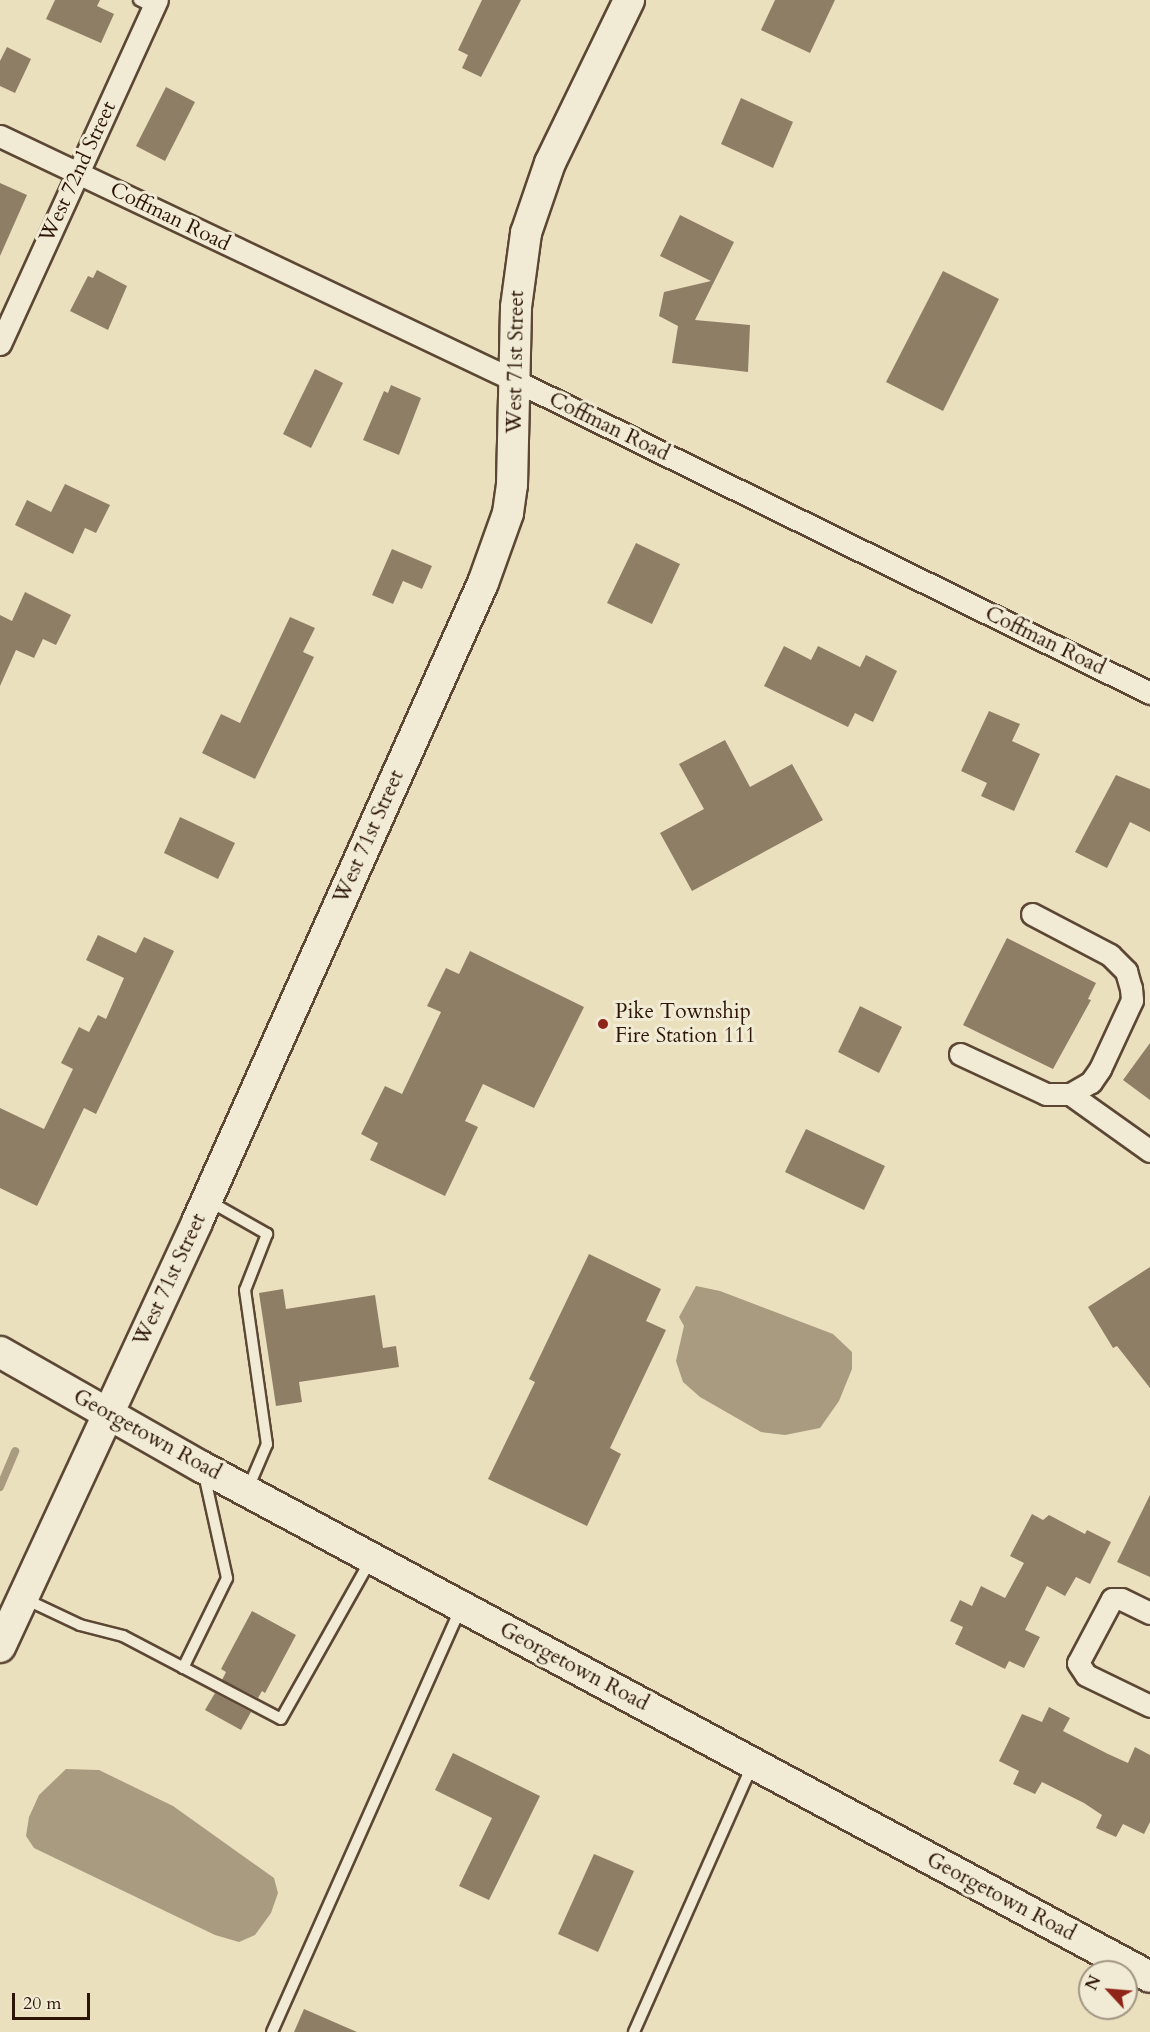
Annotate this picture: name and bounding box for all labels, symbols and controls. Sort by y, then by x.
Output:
street label: West 72nd Street [34,97,122,247]
street label: Coffman Road [106,177,234,257]
street label: West 71st Street [502,290,530,434]
street label: Coffman Road [545,387,673,467]
street label: Coffman Road [981,601,1109,681]
street label: West 71st Street [328,766,410,908]
place label: Pike Township Fire Station 111 [615,999,756,1049]
marker: Pike Township Fire Station 111 [596,1017,610,1031]
street label: West 71st Street [128,1210,212,1350]
street label: Georgetown Road [69,1384,225,1486]
street label: Georgetown Road [495,1617,653,1717]
street label: Georgetown Road [922,1847,1080,1947]
north arrow [1078,1960,1138,2020]
text: N [1081,1972,1107,1994]
scale bar [15,1981,93,2019]
text: 20 m [23,1991,62,2016]

